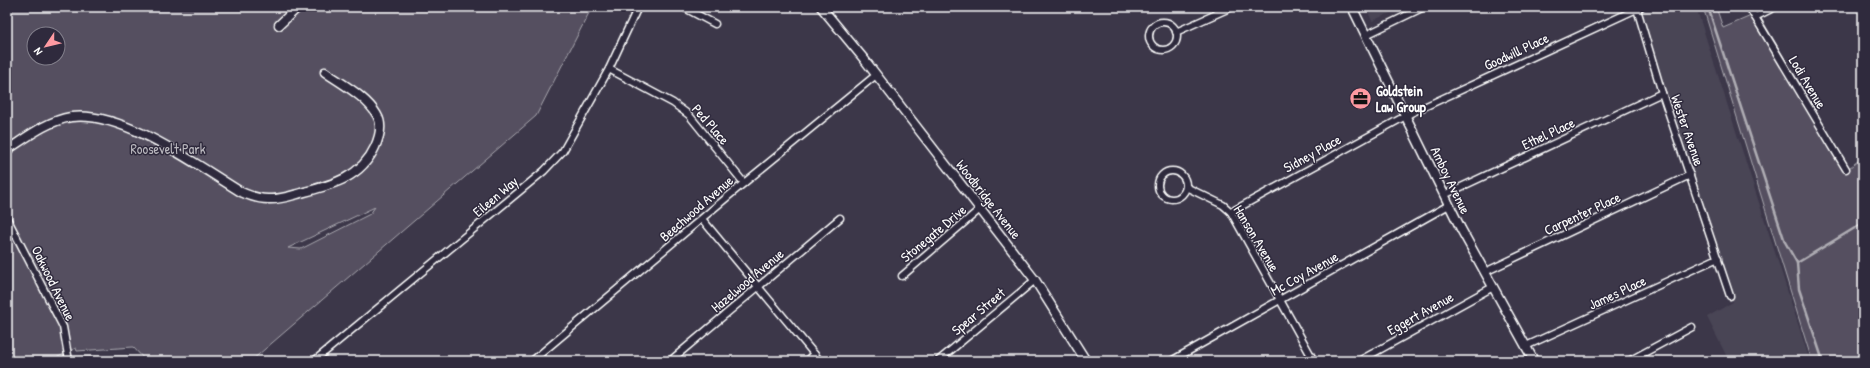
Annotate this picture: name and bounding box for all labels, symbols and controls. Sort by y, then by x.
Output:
north arrow [26,26,66,66]
street label: Goodwill Place [1481,28,1552,74]
text: N [30,45,45,58]
street label: Lodi Avenue [1785,52,1831,112]
place label: Goldstein Law Group [1376,81,1427,118]
office icon: Goldstein Law Group [1348,85,1374,111]
street label: Wester Avenue [1667,92,1709,169]
street label: Ped Place [688,100,734,149]
street label: Ethel Place [1518,112,1578,154]
street label: Sidney Place [1280,129,1345,177]
park label: Roosevelt Park [131,139,206,158]
street label: Amboy Avenue [1426,143,1476,218]
street label: Woodbridge Avenue [951,155,1026,243]
street label: Eileen Way [468,171,522,221]
street label: Beechwood Avenue [655,171,737,245]
street label: Carpenter Place [1541,187,1624,240]
street label: Stonegate Drive [896,200,971,267]
street label: Hanson Avenue [1230,201,1285,275]
street label: Oakwood Avenue [28,242,80,324]
street label: Hazelwood Avenue [707,244,788,316]
street label: Mc Coy Avenue [1267,246,1342,300]
street label: James Place [1585,270,1649,314]
street label: Spear Street [947,283,1010,340]
street label: Eggert Avenue [1383,287,1457,340]

